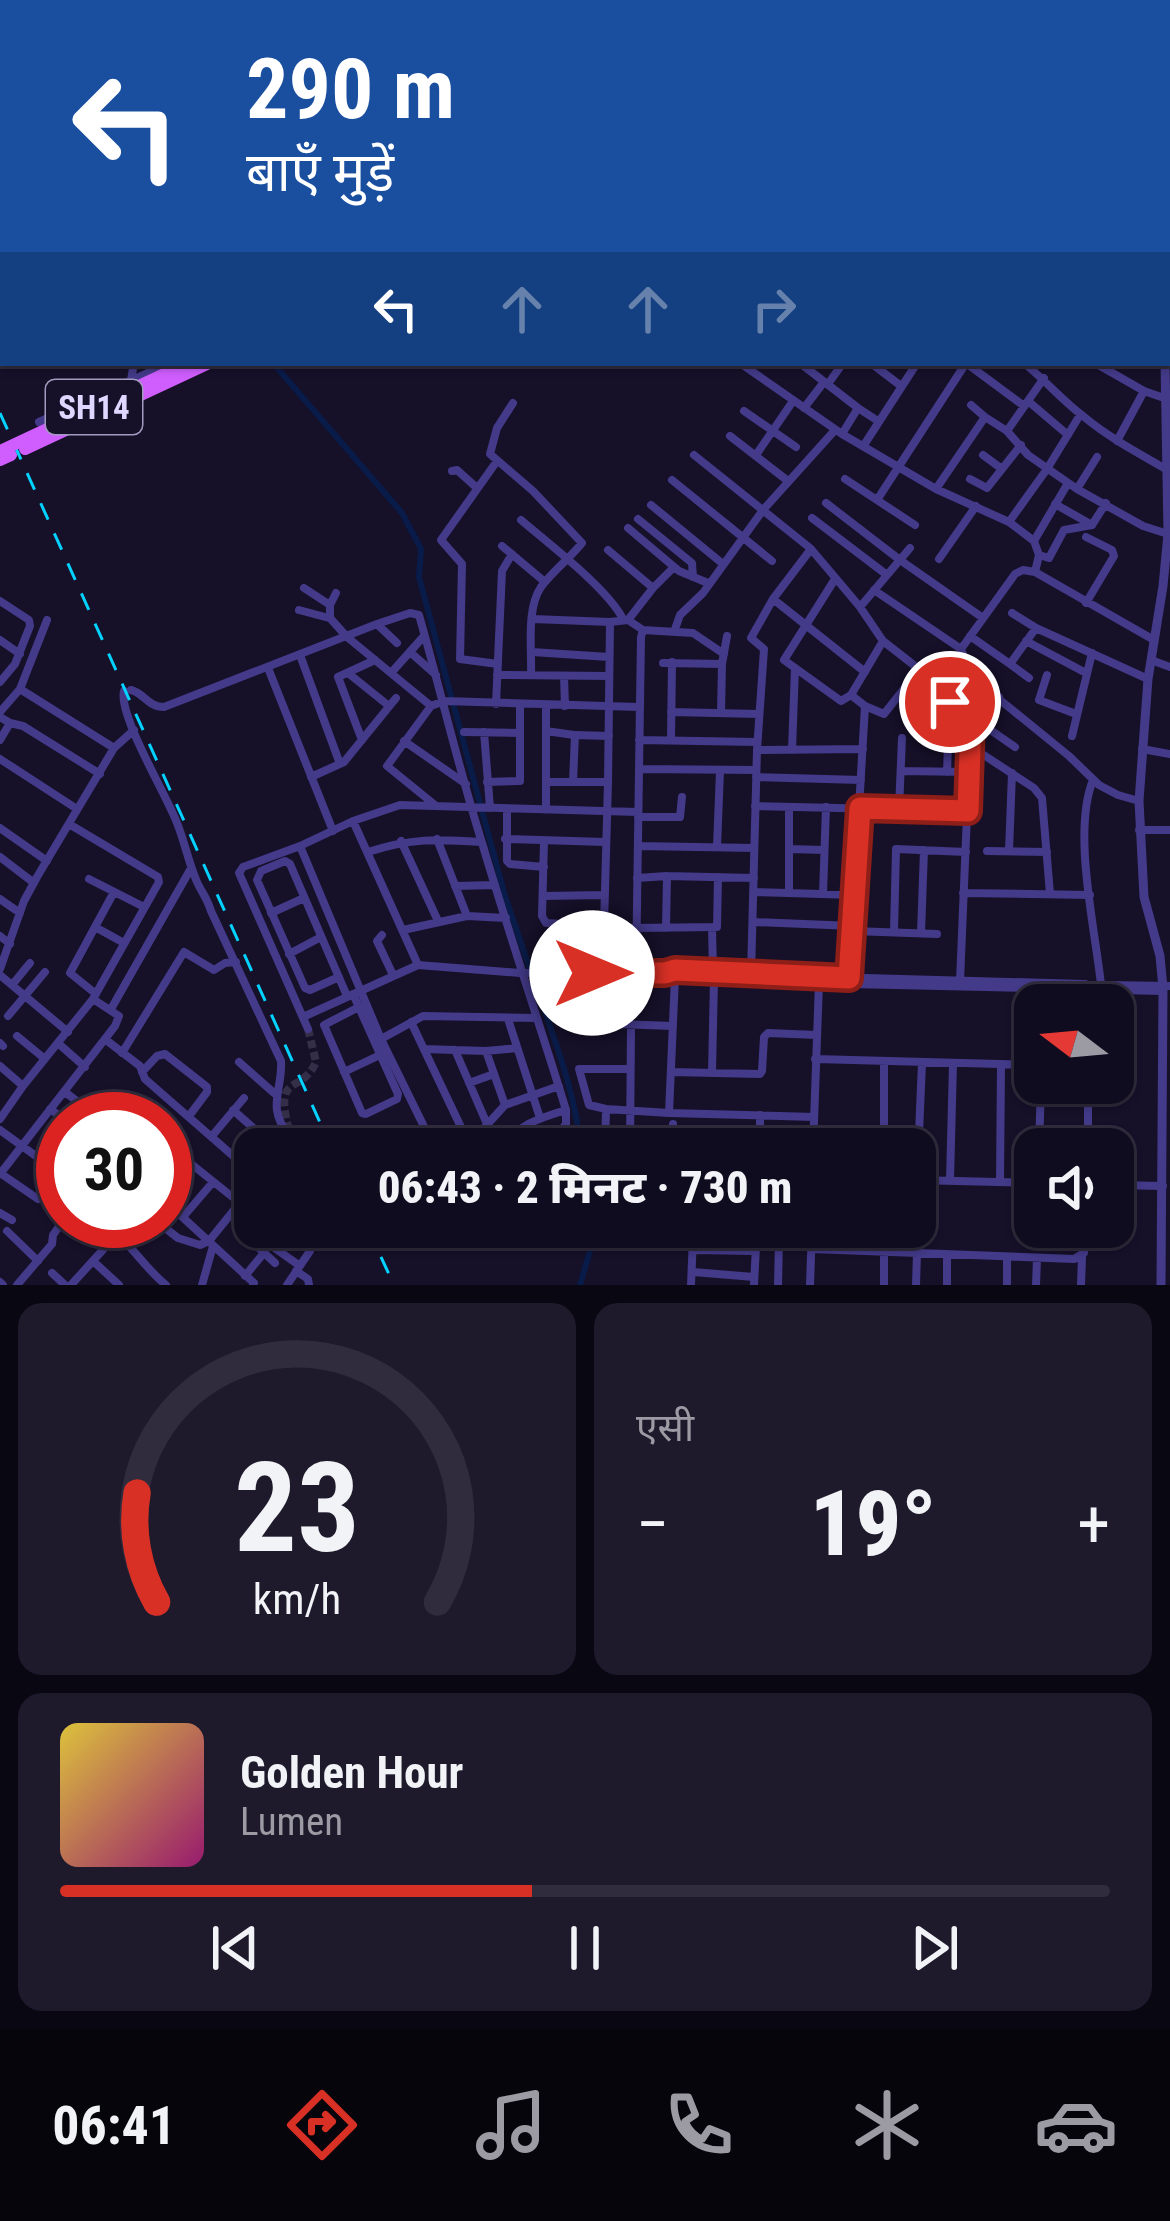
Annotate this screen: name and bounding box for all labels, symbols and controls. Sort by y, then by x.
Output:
text: 290 m [246,40,455,139]
icon: left [48,48,204,204]
text: बाएँ मुड़ें [246,141,394,204]
icon: left [363,276,429,342]
icon: ahead [489,276,555,342]
icon: ahead [615,276,681,342]
icon: right [741,276,807,342]
road number: SH14 [46,380,142,434]
pin [899,651,1001,753]
icon: arrive [917,669,983,735]
position arrow [529,910,655,1036]
north arrow [1014,984,1134,1104]
map controls [1014,984,1134,1248]
speed limit sign: 30 [36,1092,192,1248]
button: sound [1014,1128,1134,1248]
text: 06:43 · 2 मिनट · 730 m [378,1161,792,1214]
text: एसी [636,1405,694,1451]
text: 23 [234,1435,360,1581]
text: 19° [810,1472,937,1577]
text: − [636,1486,669,1563]
text: + [1077,1486,1110,1563]
text: km/h [253,1574,341,1624]
text: Golden Hour [240,1746,463,1799]
text: Lumen [240,1799,343,1845]
icon: previous [202,1915,268,1981]
icon: pause [552,1915,618,1981]
icon: next [902,1915,968,1981]
icon: directions [280,2083,364,2167]
icon: music [469,2083,553,2167]
icon: phone [657,2083,741,2167]
icon: climate [845,2083,929,2167]
icon: car [1034,2083,1118,2167]
text: 06:41 [52,2094,176,2157]

